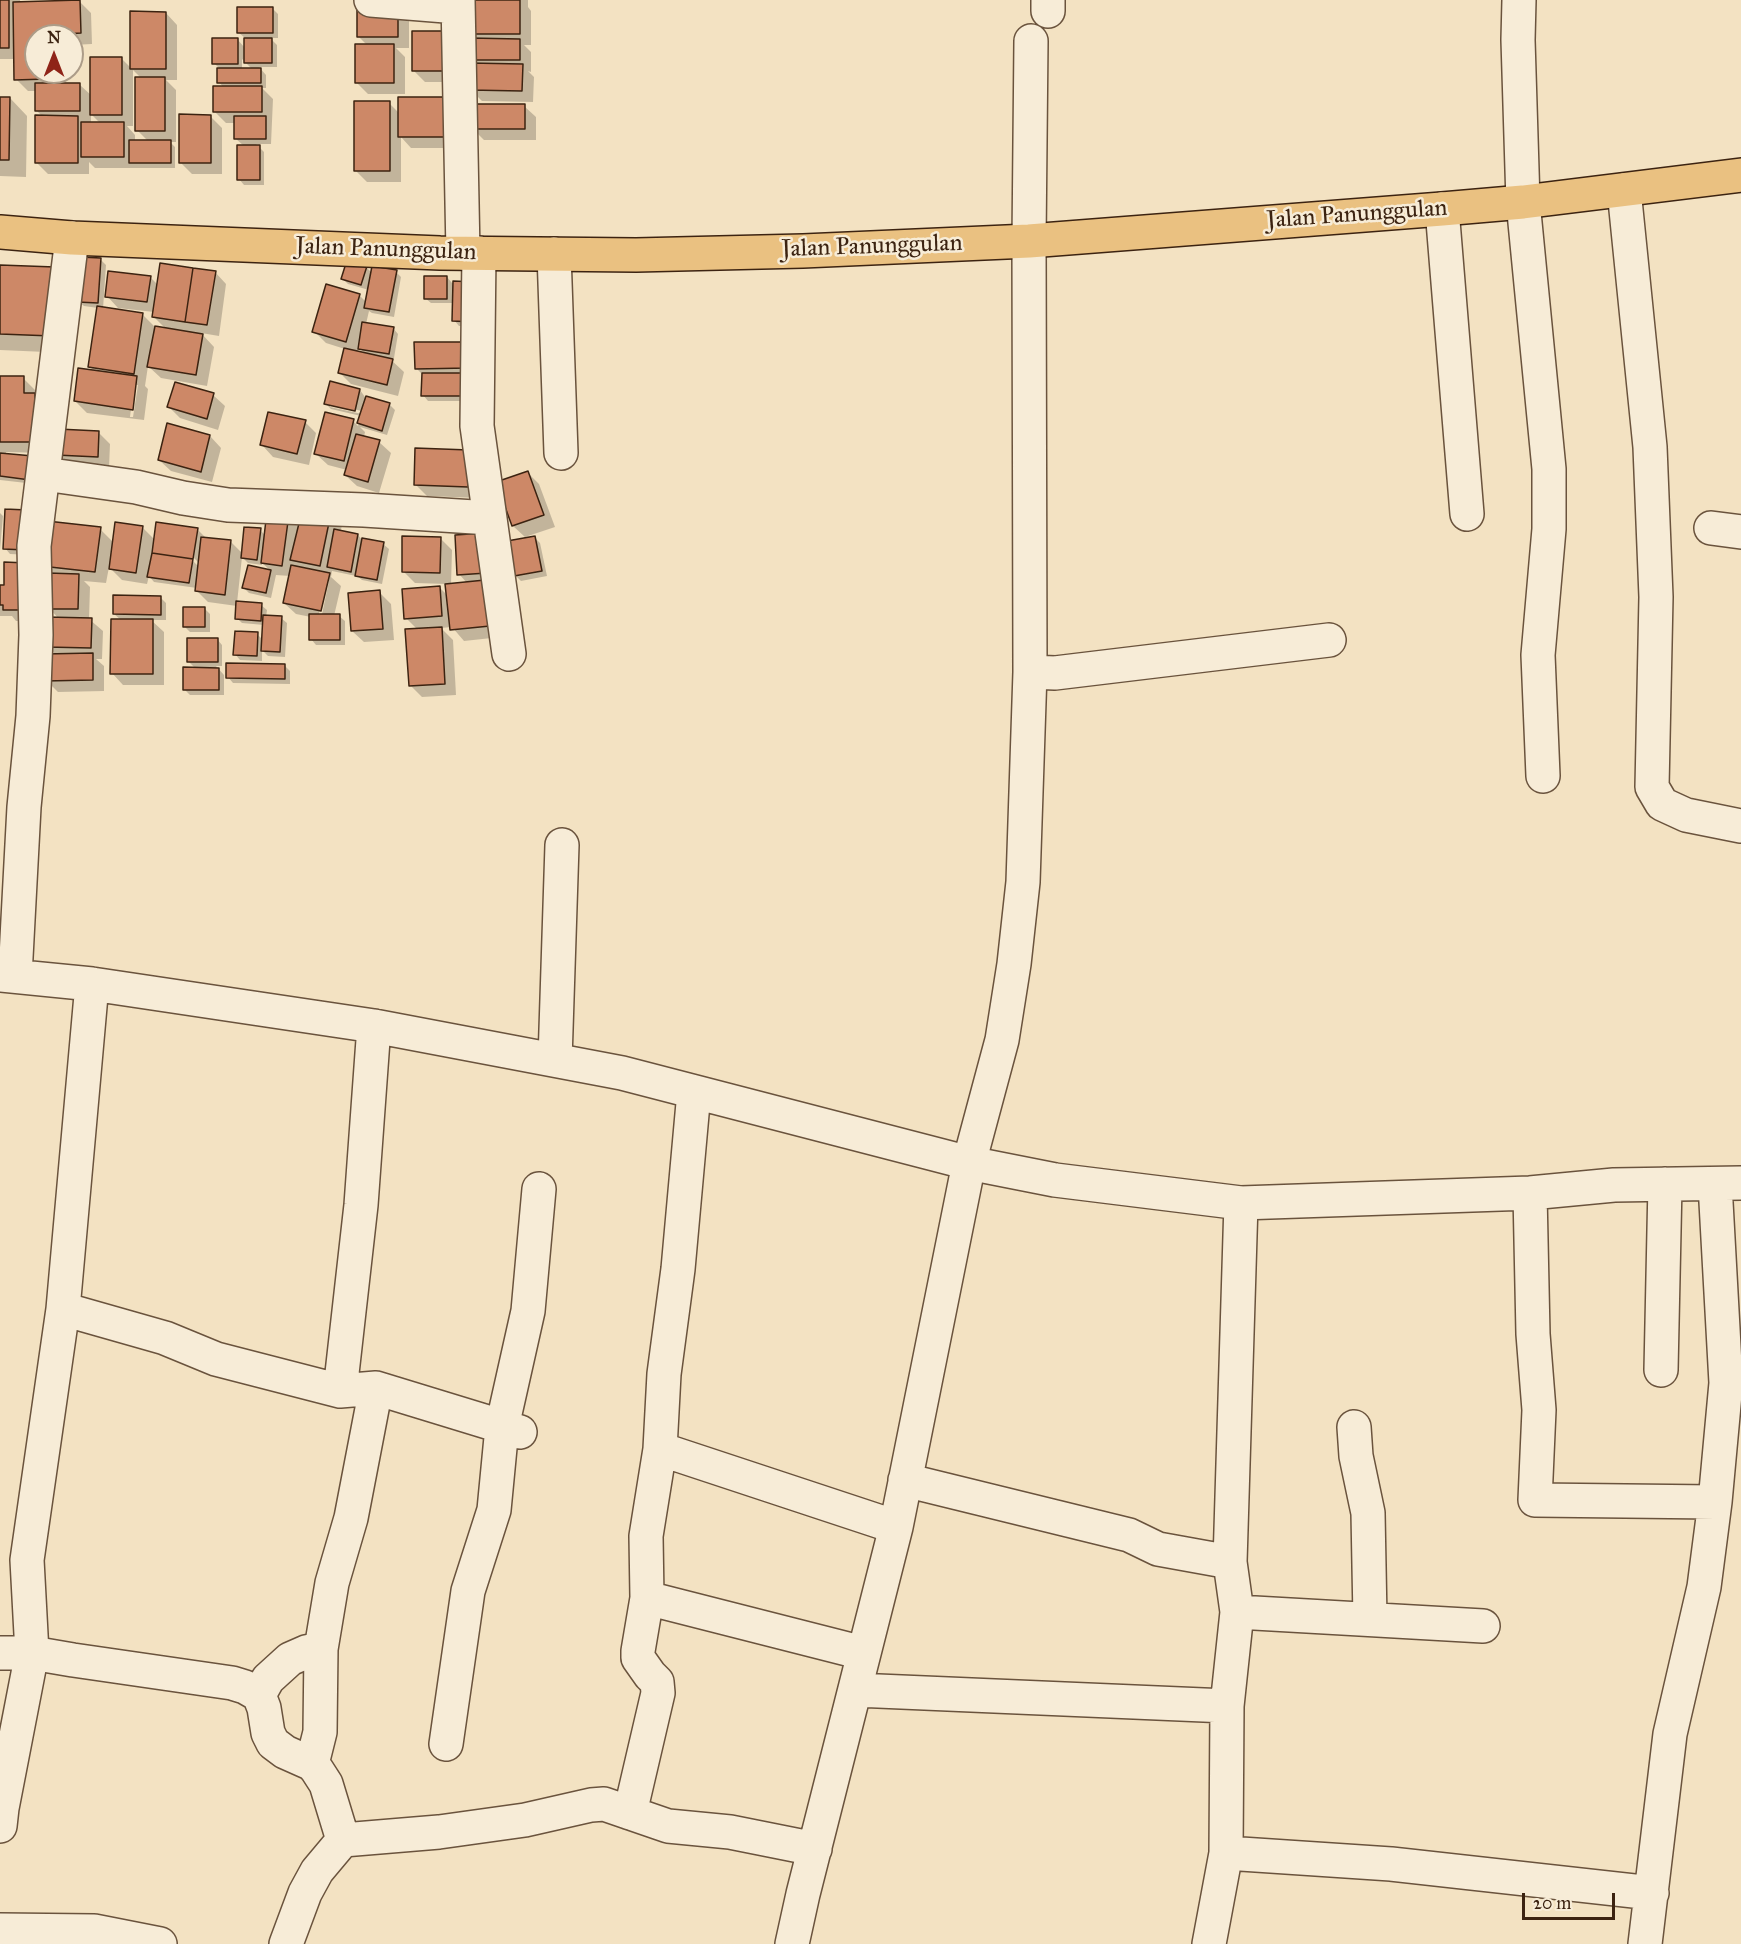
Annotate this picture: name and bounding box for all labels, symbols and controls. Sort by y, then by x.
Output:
north arrow [24,24,84,84]
text: N [47,28,61,47]
street label: Jalan Panunggulan [1266,194,1448,236]
street label: Jalan Panunggulan [781,229,963,265]
street label: Jalan Panunggulan [295,232,477,268]
scale bar [1525,1881,1618,1919]
text: 20 m [1533,1892,1571,1914]

